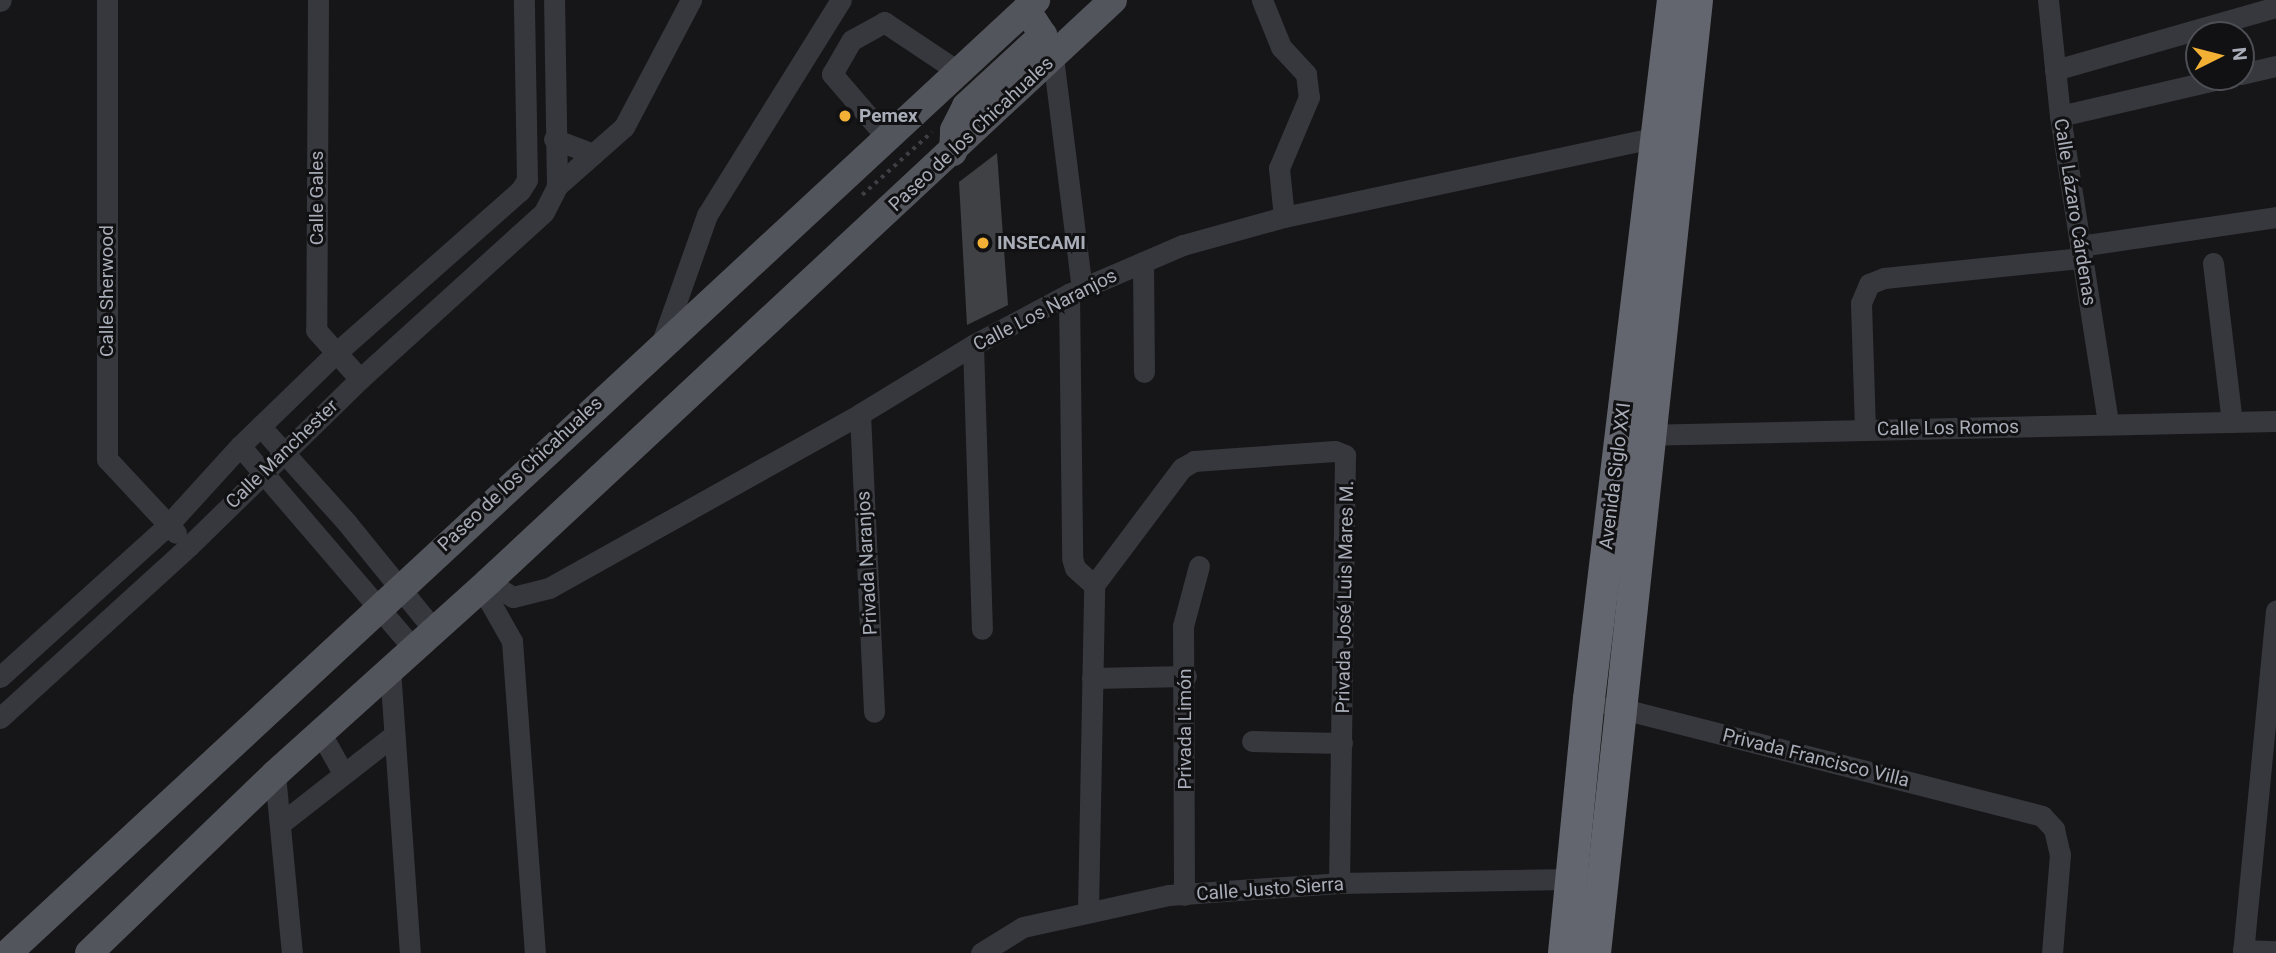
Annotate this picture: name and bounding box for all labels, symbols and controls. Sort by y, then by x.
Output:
north arrow [2185,21,2255,91]
text: N [2227,46,2252,62]
street label: Paseo de los Chicahuales [884,52,1058,216]
place label: Pemex [859,105,918,127]
marker: Pemex [837,108,853,124]
street label: Calle Lázaro Cárdenas [2049,117,2101,307]
street label: Calle Gales [306,151,328,245]
street label: Calle Sherwood [96,225,118,357]
place label: INSECAMI [997,232,1086,254]
marker: INSECAMI [975,235,991,251]
street label: Calle Los Naranjos [969,264,1121,356]
street label: Paseo de los Chicahuales [433,392,607,556]
street label: Calle Manchester [221,395,343,513]
street label: Avenida Siglo XXI [1595,401,1635,551]
street label: Calle Los Romos [1877,415,2019,441]
street label: Privada José Luis Mares M. [1332,480,1358,714]
street label: Privada Naranjos [852,490,882,636]
street label: Privada Limón [1174,668,1196,790]
street label: Privada Francisco Villa [1720,724,1912,792]
street label: Calle Justo Sierra [1195,872,1345,906]

